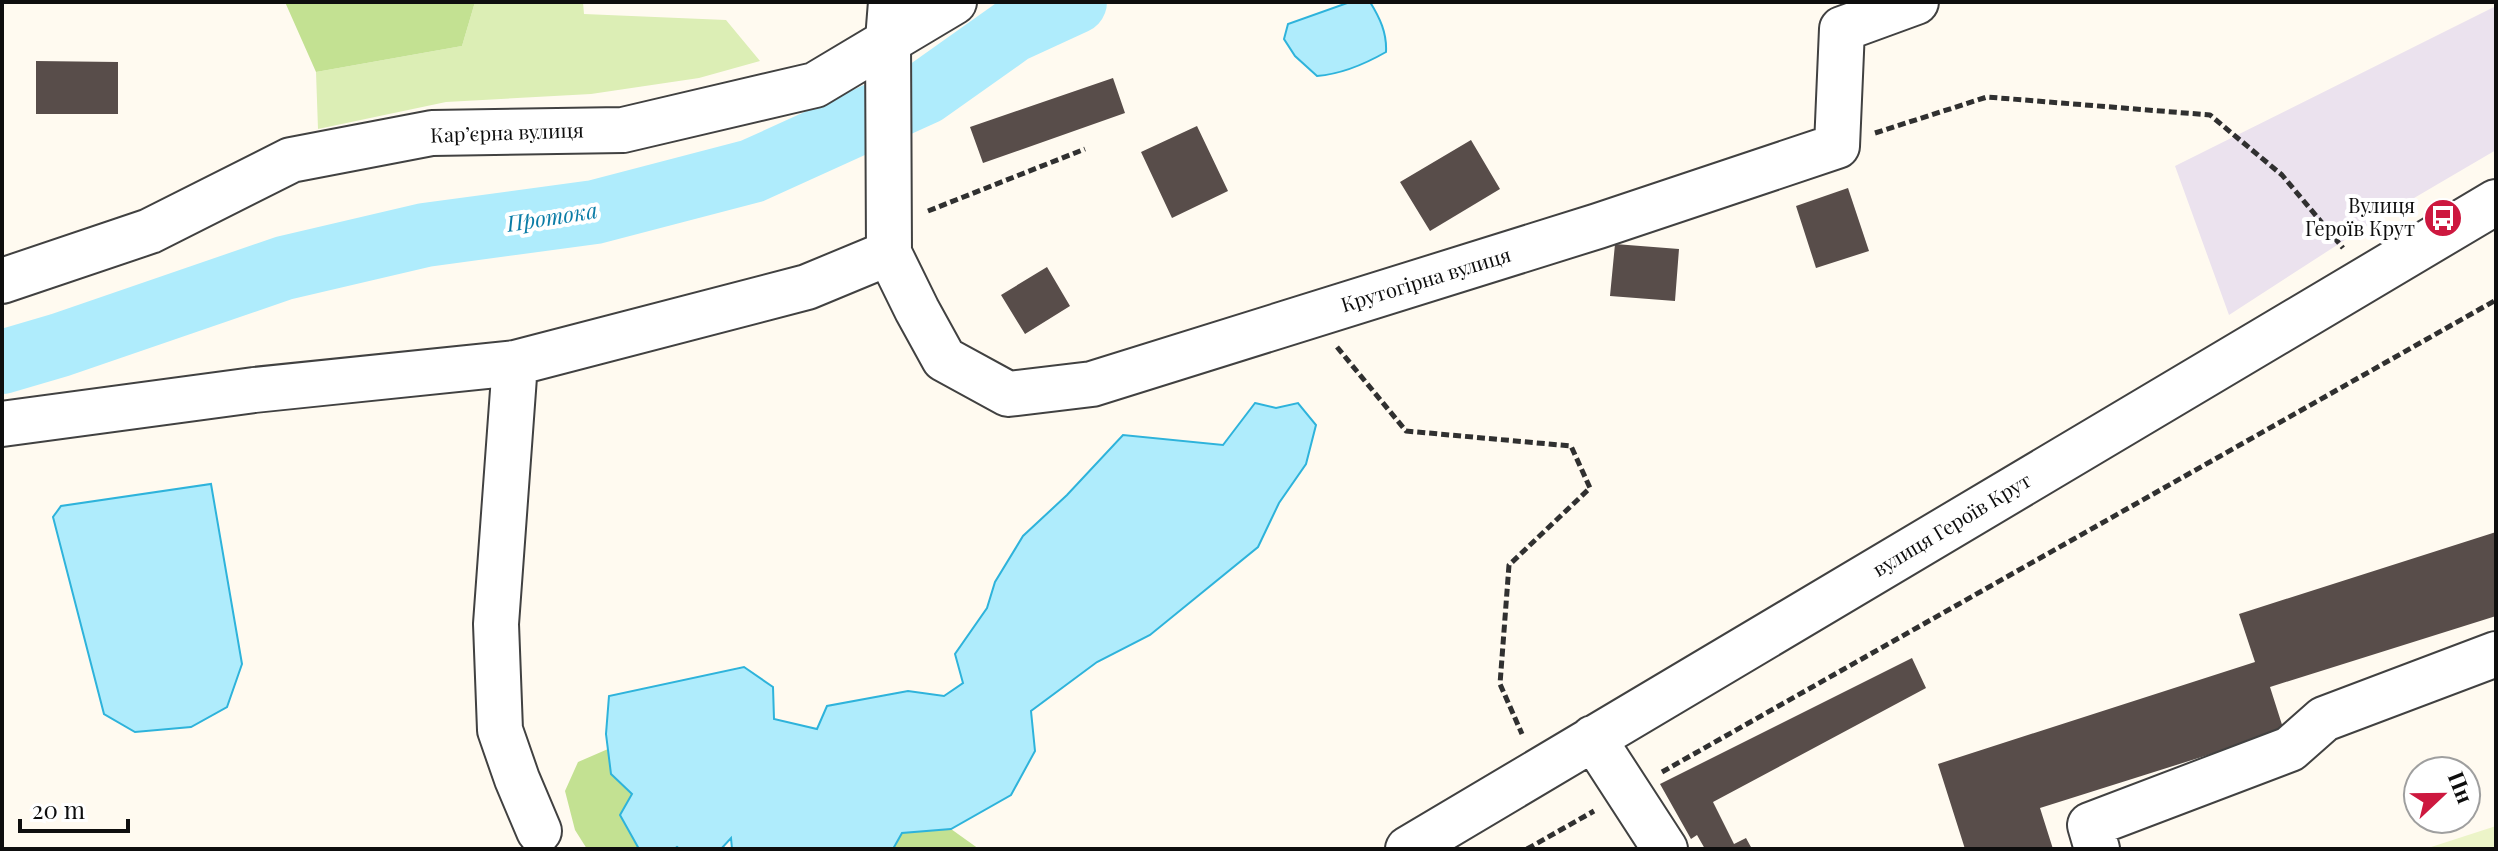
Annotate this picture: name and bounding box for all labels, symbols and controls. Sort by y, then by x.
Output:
street label: Карʼєрна вулиця [430,115,584,148]
place label: Вулиця Героїв Крут [2305,191,2415,241]
water label: Протока [503,194,599,238]
bus stop icon: Вулиця Героїв Крут [2422,197,2464,239]
street label: Крутогірна вулиця [1337,240,1514,317]
street label: вулиця Героїв Крут [1867,466,2036,582]
north arrow [2402,755,2482,835]
text: Пн [2442,767,2481,807]
scale bar [20,783,128,833]
text: 20 m [32,793,85,825]

